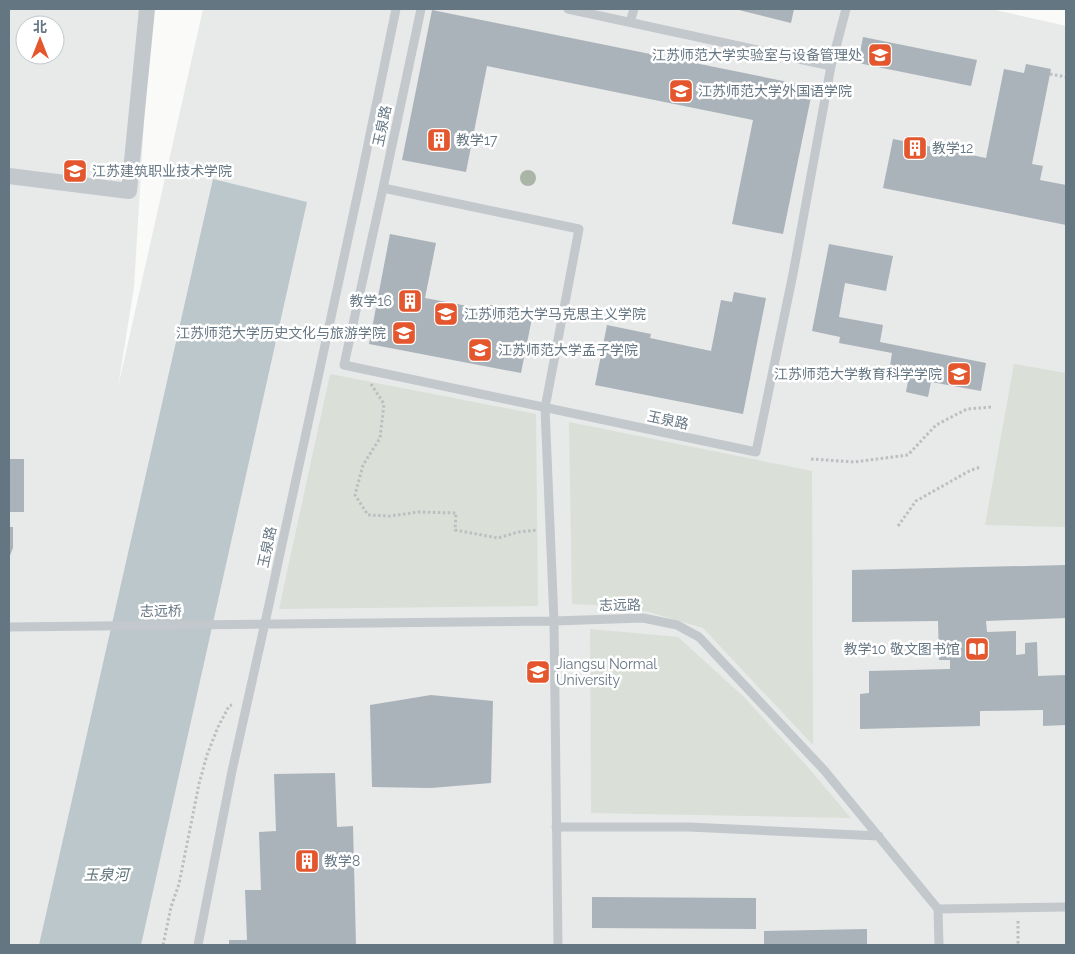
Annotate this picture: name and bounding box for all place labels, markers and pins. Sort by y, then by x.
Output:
school or university icon: 江苏师范大学实验室与设备管理处 [867,42,893,68]
place label: 江苏师范大学实验室与设备管理处 [652,47,862,63]
school or university icon: 江苏师范大学外国语学院 [668,78,694,104]
place label: 江苏师范大学外国语学院 [698,83,852,99]
building icon: 教学17 [426,127,452,153]
place label: 教学17 [456,132,498,148]
building icon: 教学12 [902,135,928,161]
place label: 教学12 [932,140,973,156]
school or university icon: 江苏建筑职业技术学院 [62,158,88,184]
place label: 江苏建筑职业技术学院 [92,163,232,179]
building icon: 教学16 [397,288,423,314]
place label: 教学16 [350,293,392,309]
school or university icon: 江苏师范大学马克思主义学院 [433,301,459,327]
place label: 江苏师范大学马克思主义学院 [464,306,646,322]
school or university icon: 江苏师范大学历史文化与旅游学院 [391,320,417,346]
place label: 江苏师范大学历史文化与旅游学院 [176,325,386,341]
school or university icon: 江苏师范大学孟子学院 [467,337,493,363]
place label: 江苏师范大学孟子学院 [498,342,638,358]
school or university icon: 江苏师范大学教育科学学院 [946,361,972,387]
place label: 江苏师范大学教育科学学院 [774,366,942,382]
library icon: 教学10 敬文图书馆 [964,636,990,662]
place label: 教学10 敬文图书馆 [844,641,960,657]
place label: Jiangsu Normal University [556,656,657,688]
school or university icon: Jiangsu Normal University [525,659,551,685]
building icon: 教学8 [294,848,320,874]
place label: 教学8 [324,853,360,869]

